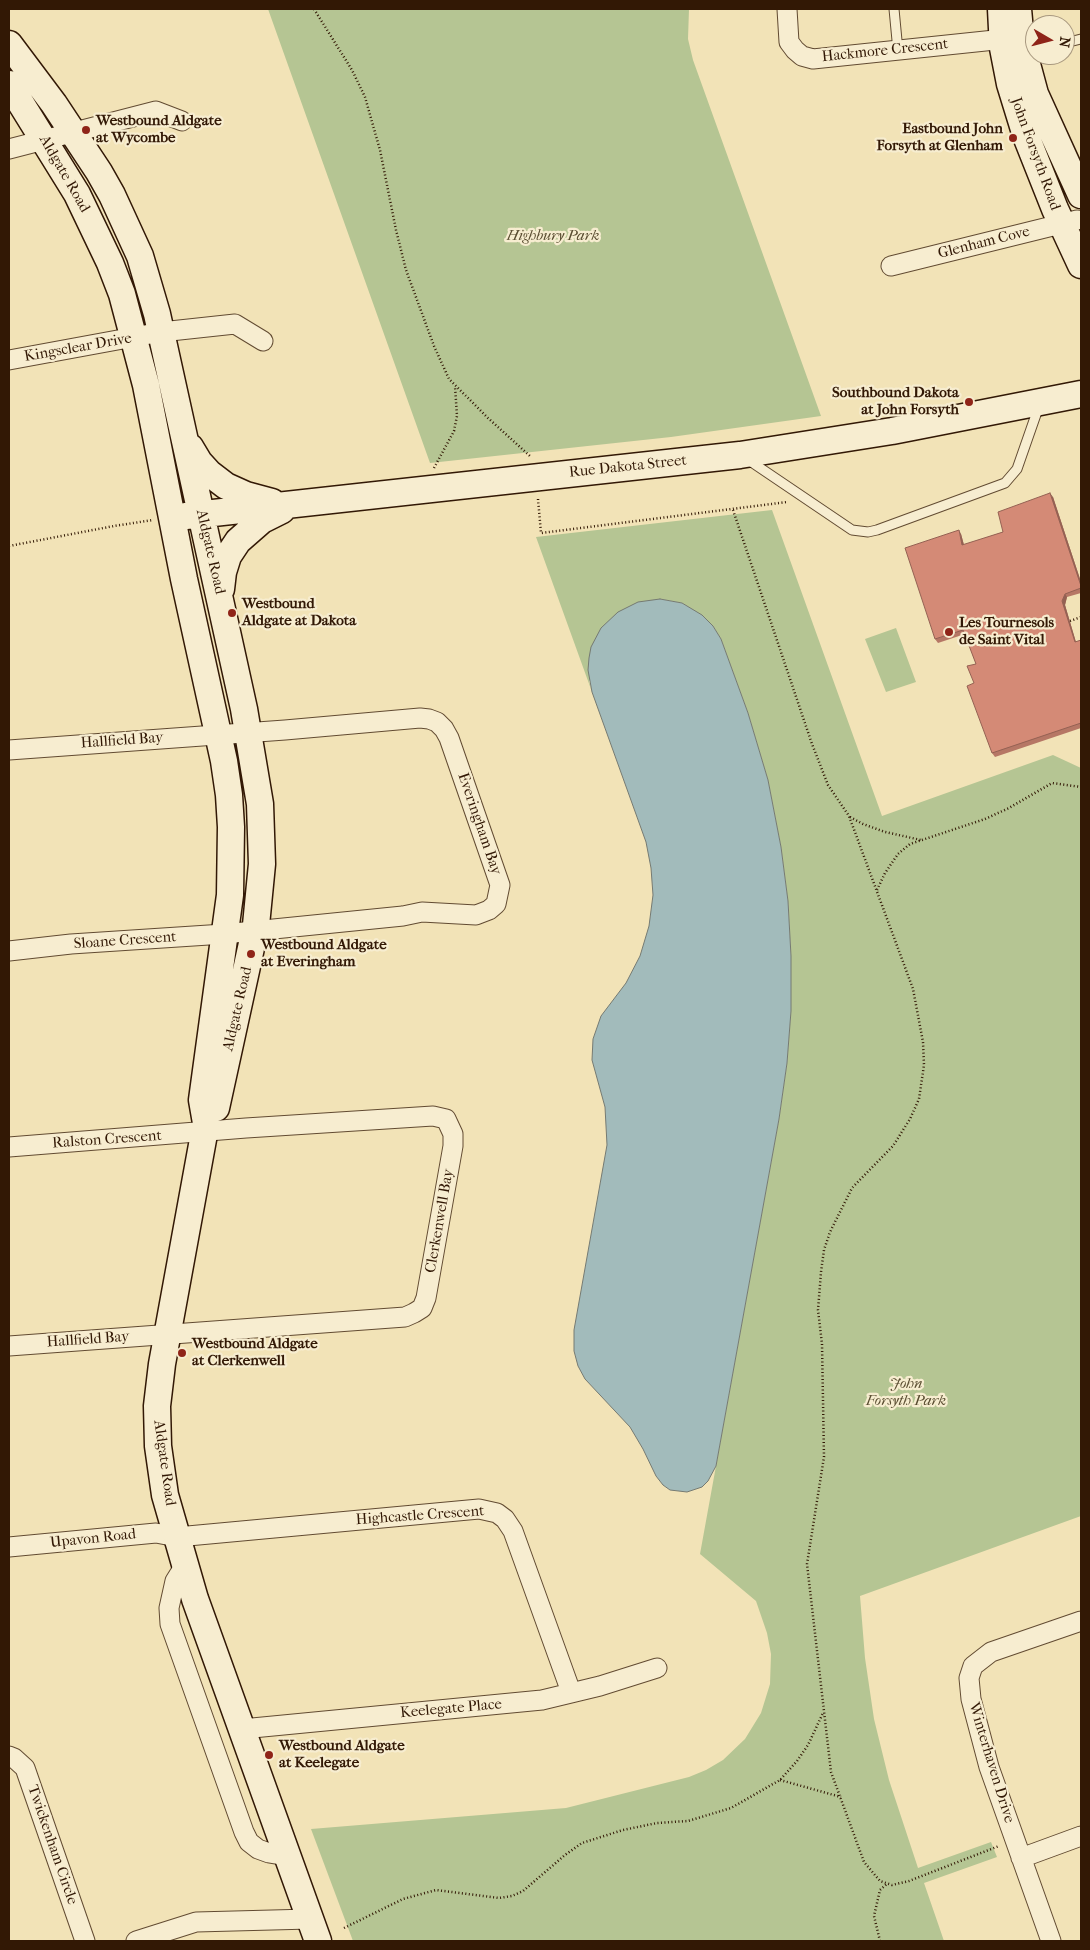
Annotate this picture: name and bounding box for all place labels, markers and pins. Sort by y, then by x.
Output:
place label: Westbound Aldgate at Wycombe [96,112,222,147]
place label: Eastbound John Forsyth at Glenham [877,120,1003,155]
marker: Westbound Aldgate at Wycombe [80,124,92,136]
marker: Eastbound John Forsyth at Glenham [1007,132,1019,144]
place label: Southbound Dakota at John Forsyth [832,384,959,419]
marker: Southbound Dakota at John Forsyth [963,396,975,408]
place label: Westbound Aldgate at Dakota [242,595,356,630]
marker: Westbound Aldgate at Dakota [226,607,238,619]
place label: Les Tournesols de Saint Vital [959,614,1054,649]
marker: Les Tournesols de Saint Vital [943,626,955,638]
place label: Westbound Aldgate at Everingham [261,936,387,971]
marker: Westbound Aldgate at Everingham [245,948,257,960]
place label: Westbound Aldgate at Clerkenwell [192,1335,318,1370]
marker: Westbound Aldgate at Clerkenwell [176,1347,188,1359]
place label: Westbound Aldgate at Keelegate [279,1737,405,1772]
marker: Westbound Aldgate at Keelegate [263,1749,275,1761]

